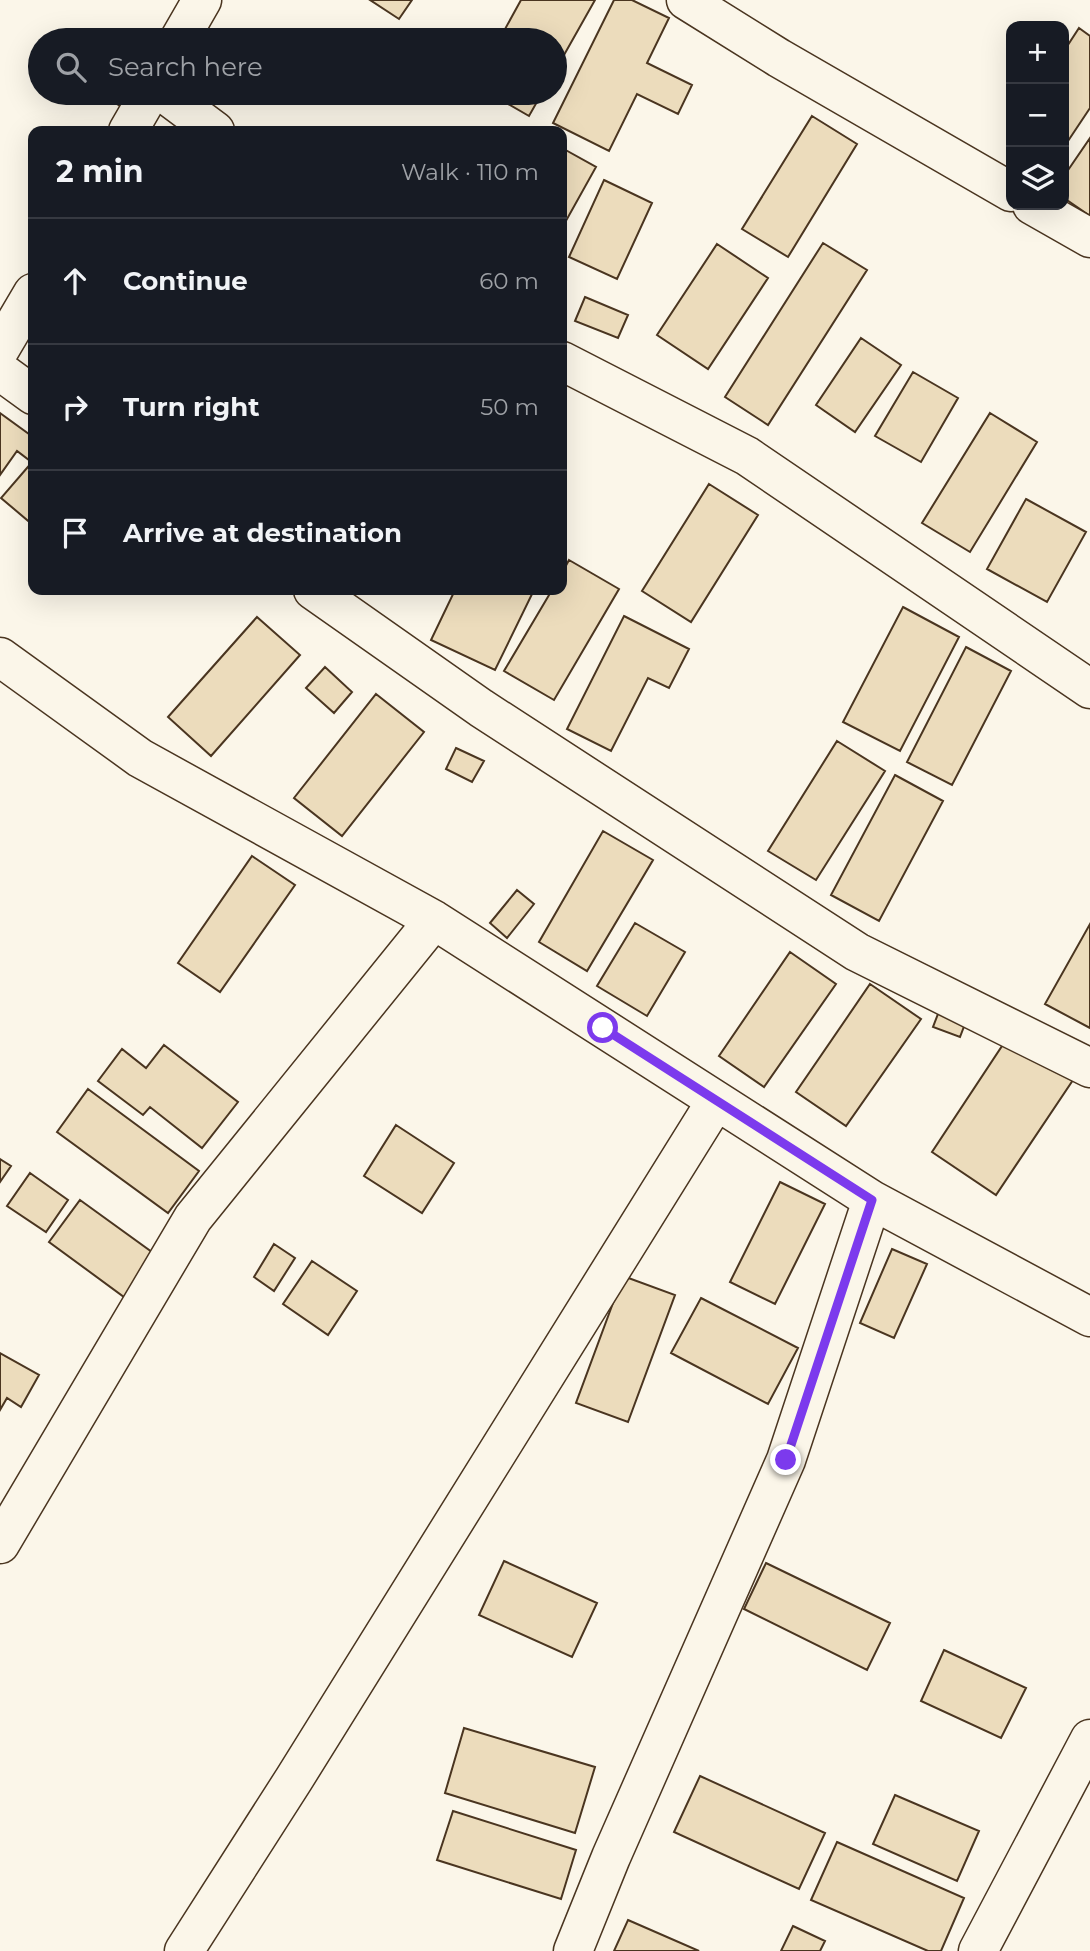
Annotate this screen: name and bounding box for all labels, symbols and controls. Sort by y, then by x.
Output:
map controls [1006,21,1069,210]
button: + [1006,21,1069,84]
search box [28,28,567,105]
icon: search [52,48,90,86]
text: Search here [108,51,263,83]
button: − [1006,84,1069,147]
button: layers [1006,147,1069,210]
text: 2 min [56,153,143,190]
text: Walk · 110 m [401,158,539,186]
icon: ahead [56,262,94,300]
text: Continue [123,265,248,297]
text: 60 m [479,267,539,295]
icon: right [56,388,94,426]
text: Turn right [123,391,259,423]
text: 50 m [480,393,539,421]
icon: arrive [56,514,94,552]
text: Arrive at destination [123,517,402,549]
route start [587,1012,618,1043]
route end [770,1444,801,1475]

